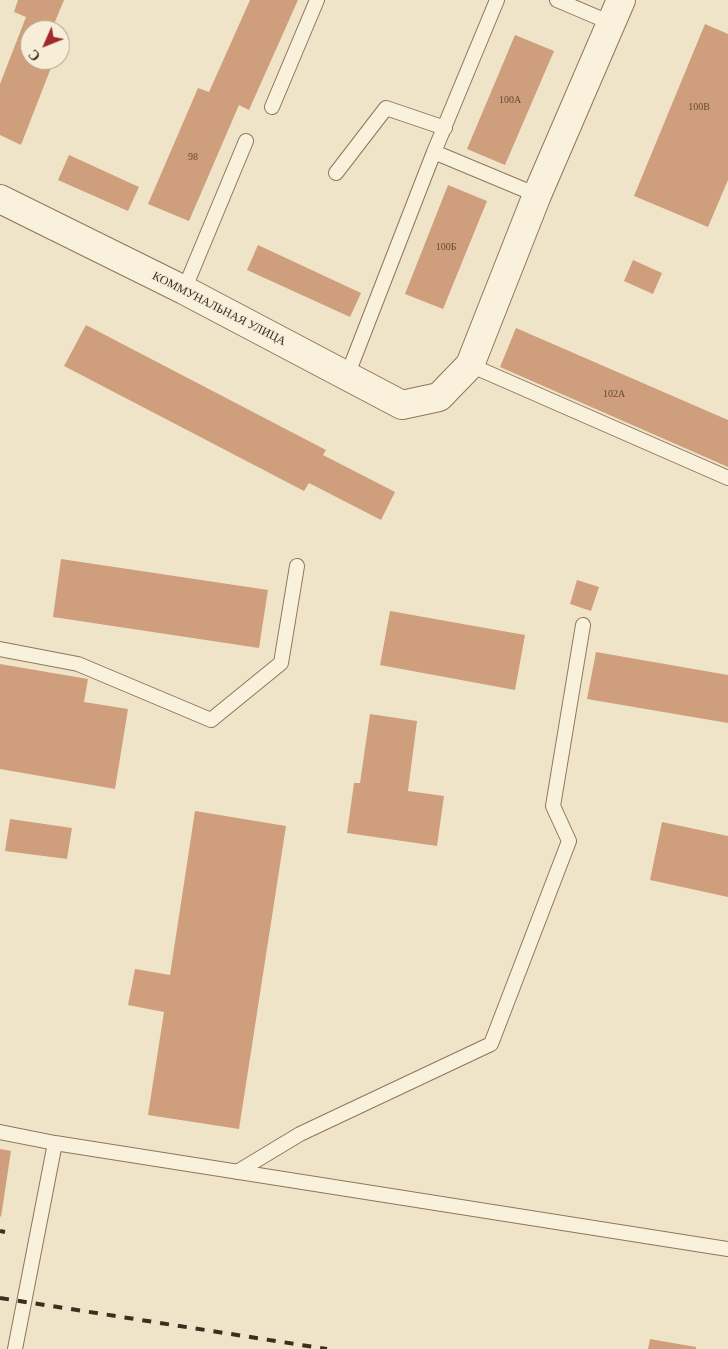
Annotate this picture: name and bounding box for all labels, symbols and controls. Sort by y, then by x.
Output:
north arrow [20,20,70,70]
text: С [26,46,43,64]
house number: 100А [499,94,521,106]
house number: 100В [688,101,710,113]
house number: 98 [188,151,198,163]
house number: 100Б [436,241,456,253]
street label: КОММУНАЛЬНАЯ УЛИЦА [150,269,288,349]
house number: 102А [603,388,625,400]

